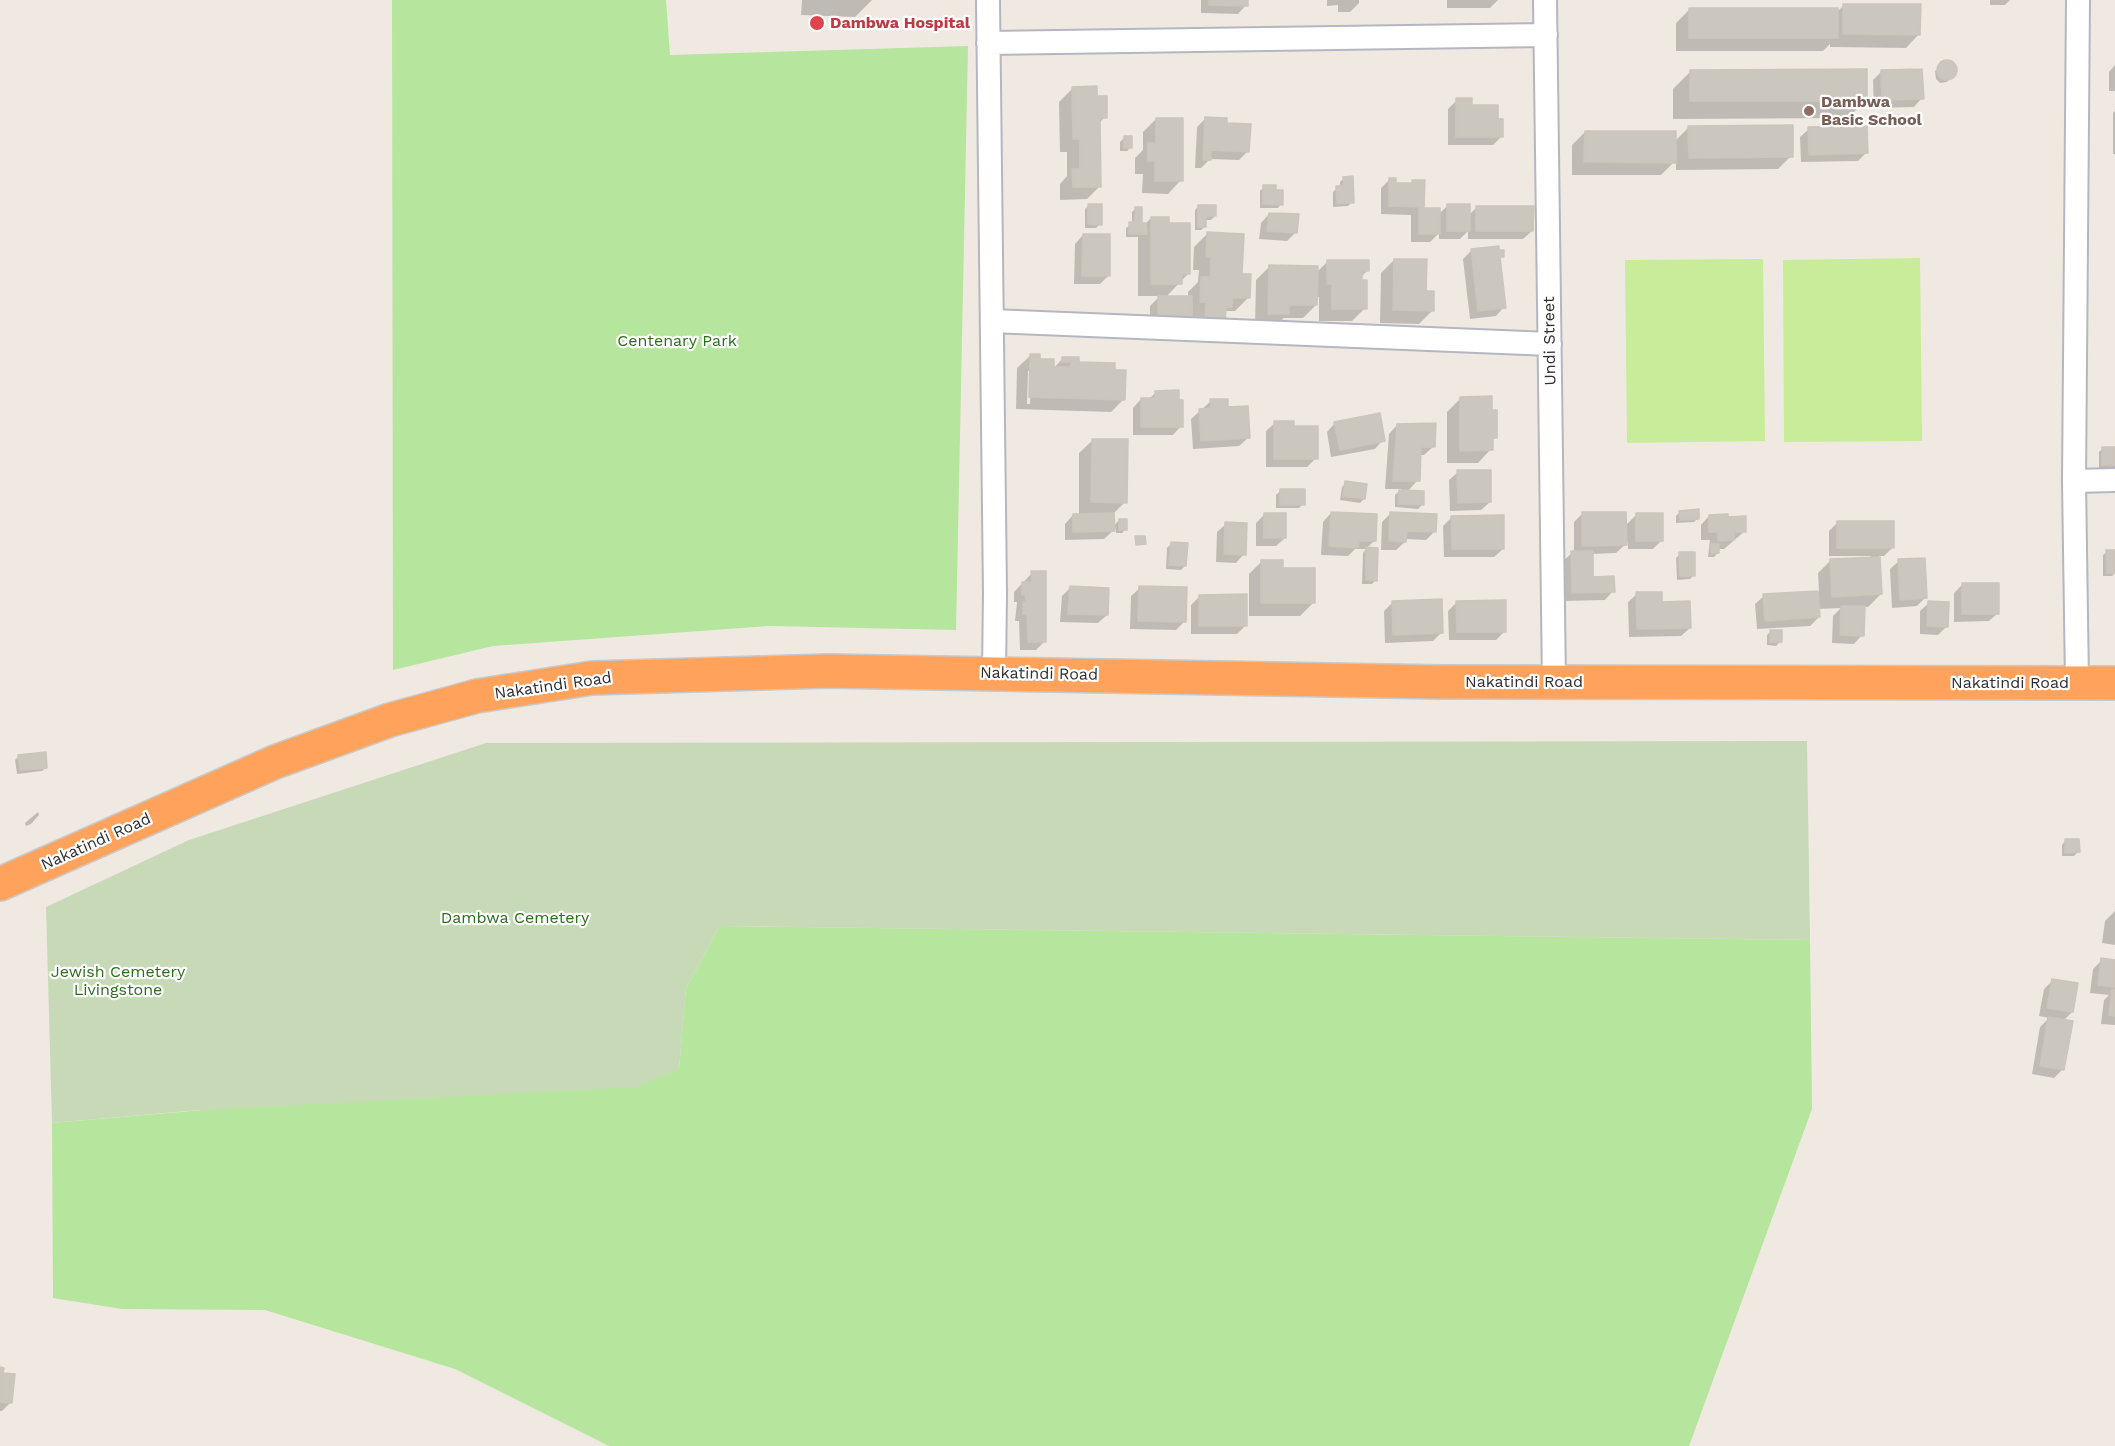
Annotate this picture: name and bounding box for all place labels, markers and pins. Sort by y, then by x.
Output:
place label: Dambwa Hospital [830,13,970,33]
marker: Dambwa Hospital [808,14,826,32]
place label: Dambwa Basic School [1821,92,1922,130]
marker: Dambwa Basic School [1802,104,1816,118]

